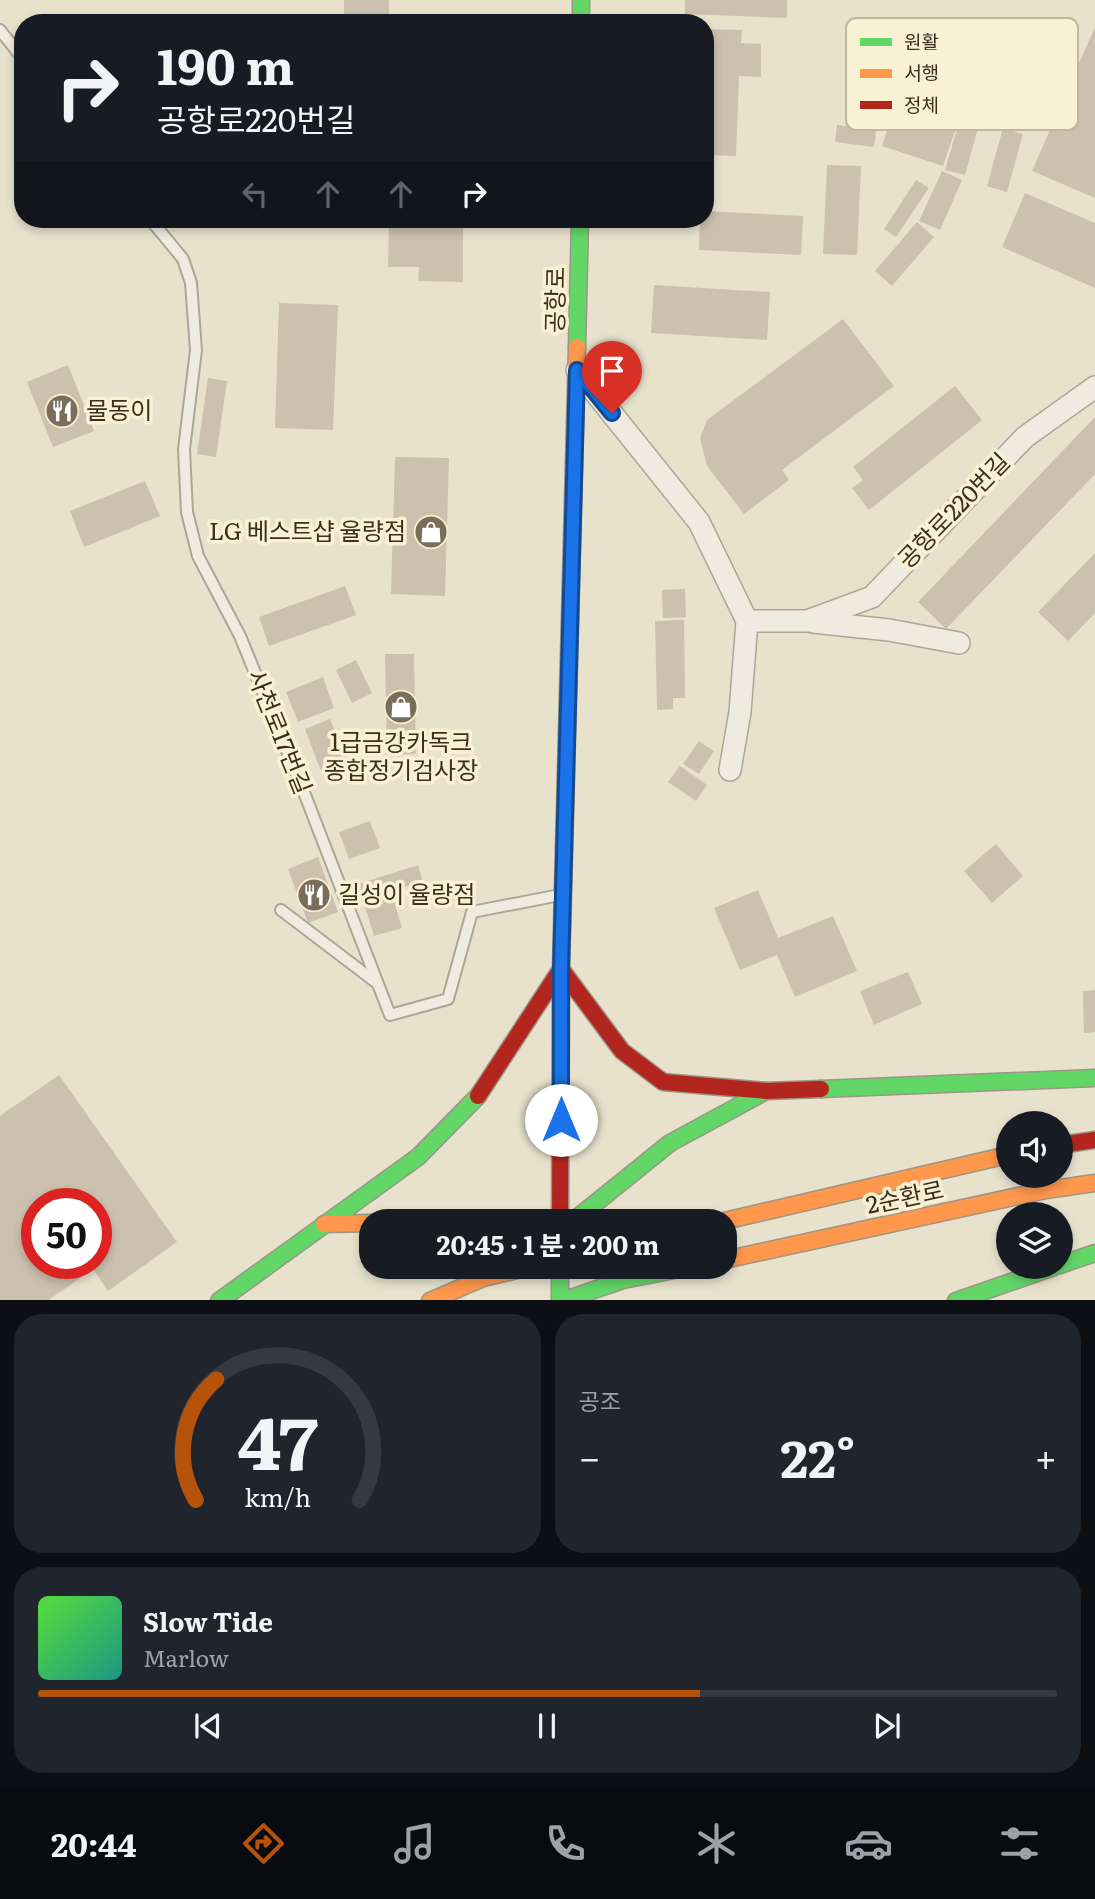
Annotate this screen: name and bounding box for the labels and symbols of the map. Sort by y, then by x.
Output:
legend [846,18,1078,130]
text: 원활 [904,27,939,55]
text: 서행 [904,58,939,86]
text: 정체 [904,90,939,118]
street label: 공항로 [535,267,572,333]
pin [582,341,642,413]
place label: 물동이 [86,391,152,426]
restaurant icon: 물동이 [43,392,81,430]
street label: 공항로220번길 [888,444,1016,575]
place label: LG 베스트샵 율량점 [209,512,406,547]
shop icon: LG 베스트샵 율량점 [412,513,450,551]
street label: 사천로17번길 [240,663,322,799]
shop icon: 1급금강카독크 종합정기검사장 [382,688,420,726]
place label: 1급금강카독크 종합정기검사장 [324,723,478,786]
place label: 길성이 율량점 [338,875,475,910]
restaurant icon: 길성이 율량점 [295,876,333,914]
position arrow [524,1083,598,1157]
street label: 2순환로 [862,1170,946,1221]
speed limit sign: 50 [21,1188,112,1279]

